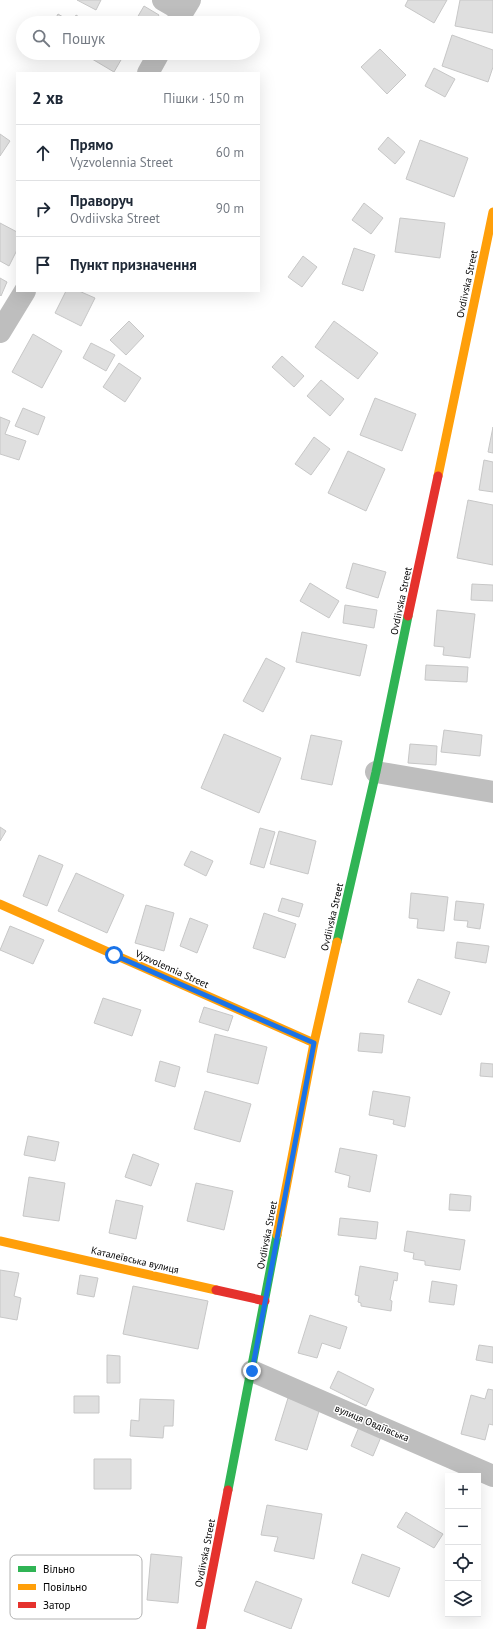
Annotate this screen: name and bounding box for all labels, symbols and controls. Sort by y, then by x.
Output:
search box [16,16,260,60]
icon: search [30,27,52,49]
text: Пошук [62,29,105,48]
text: 2 хв [32,87,63,109]
text: Пішки · 150 m [163,90,244,107]
text: Прямо [70,135,113,154]
icon: ahead [32,142,54,164]
text: 60 m [216,144,244,161]
text: Vyzvolennia Street [70,154,173,171]
text: Праворуч [70,191,133,210]
icon: right [32,198,54,220]
text: 90 m [216,200,244,217]
text: Ovdiivska Street [70,210,160,227]
street label: Ovdiivska Street [453,248,481,319]
icon: arrive [32,254,54,276]
text: Пункт призначення [70,255,197,274]
street label: Ovdiivska Street [387,565,415,636]
street label: Ovdiivska Street [318,881,346,952]
route start [105,946,123,964]
street label: Vyzvolennia Street [132,947,211,991]
street label: Ovdiivska Street [254,1199,280,1270]
street label: Каталеївська вулиця [90,1244,180,1276]
route end [243,1362,261,1380]
street label: вулиця Овдіївська [333,1401,411,1445]
map controls [445,1473,481,1617]
button: + [445,1473,481,1509]
button: − [445,1509,481,1545]
street label: Ovdiivska Street [192,1517,218,1588]
button: locate [445,1545,481,1581]
legend [10,1555,142,1619]
text: Вільно [43,1562,75,1576]
text: Повільно [43,1580,87,1594]
button: layers [445,1581,481,1617]
text: Затор [43,1598,71,1612]

